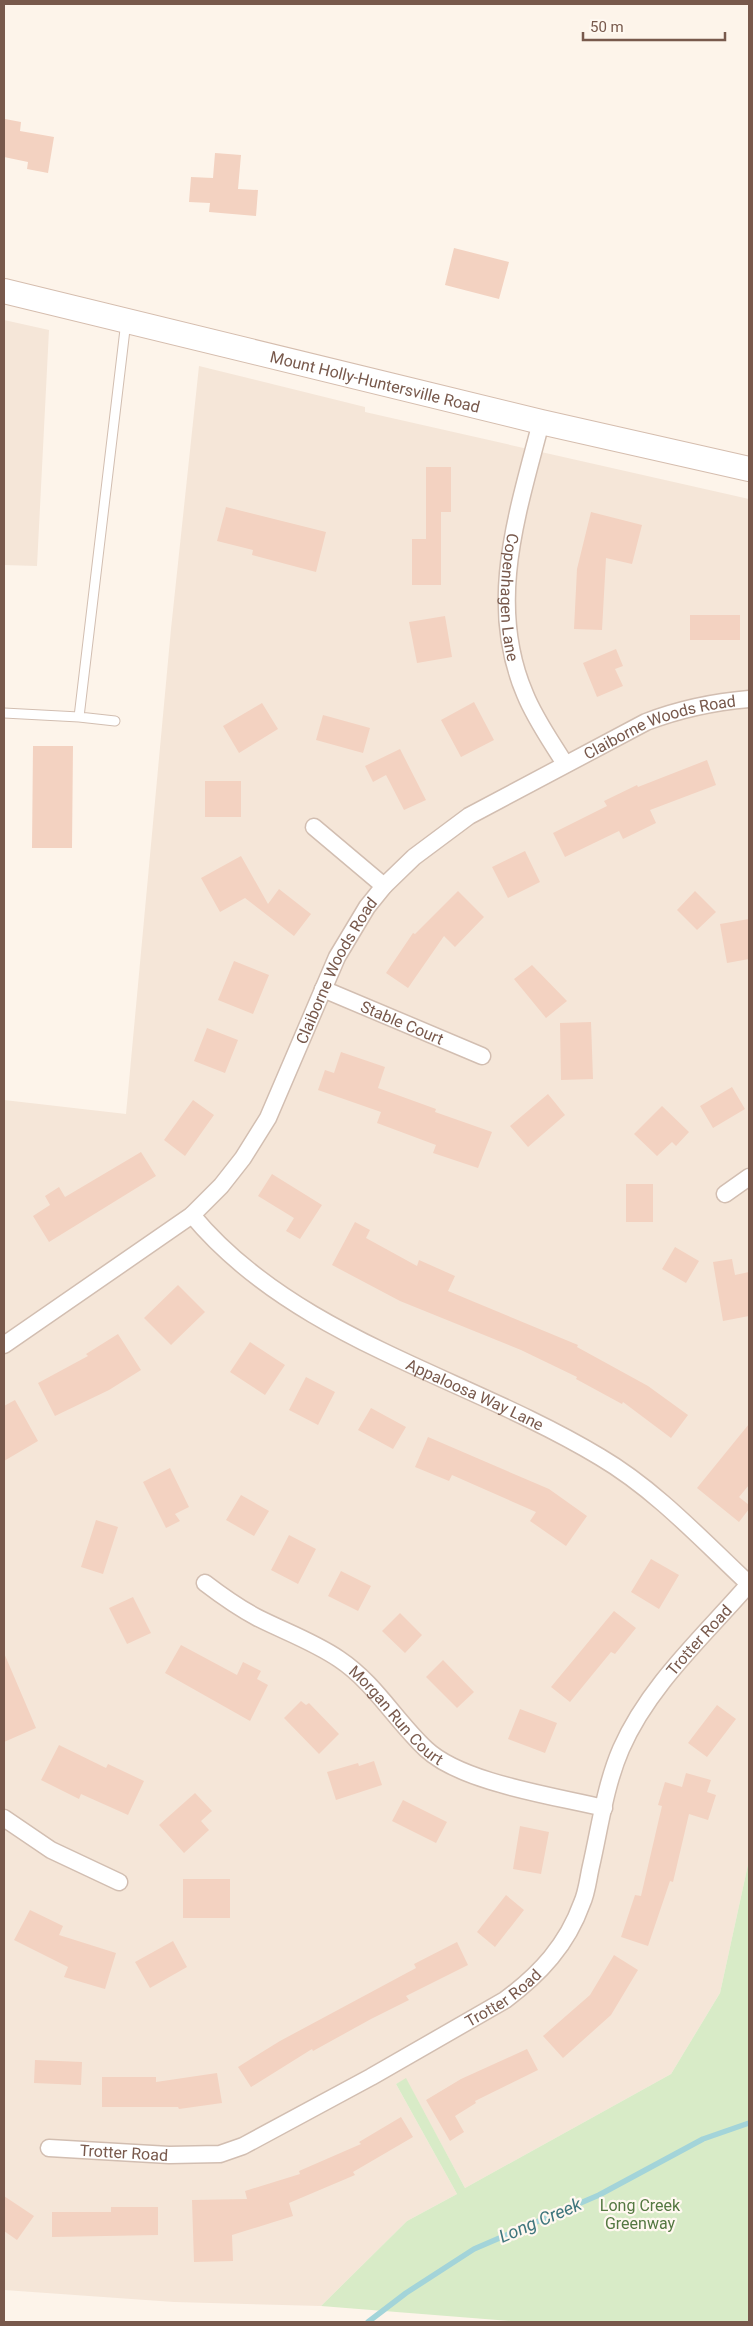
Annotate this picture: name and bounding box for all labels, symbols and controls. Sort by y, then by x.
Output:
scale bar [583,10,726,42]
text: 50 m [590,18,624,36]
street label: Mount Holly-Huntersville Road [268,347,482,416]
street label: Copenhagen Lane [497,532,523,663]
street label: Claiborne Woods Road [580,691,737,763]
street label: Claiborne Woods Road [291,893,381,1047]
street label: Stable Court [358,997,447,1048]
street label: Appaloosa Way Lane [403,1354,547,1434]
street label: Trotter Road [662,1601,735,1679]
street label: Morgan Run Court [345,1661,447,1769]
street label: Trotter Road [461,1965,545,2031]
street label: Trotter Road [79,2140,169,2164]
water label: Long Creek [496,2193,586,2247]
park label: Long Creek Greenway [600,2196,681,2233]

